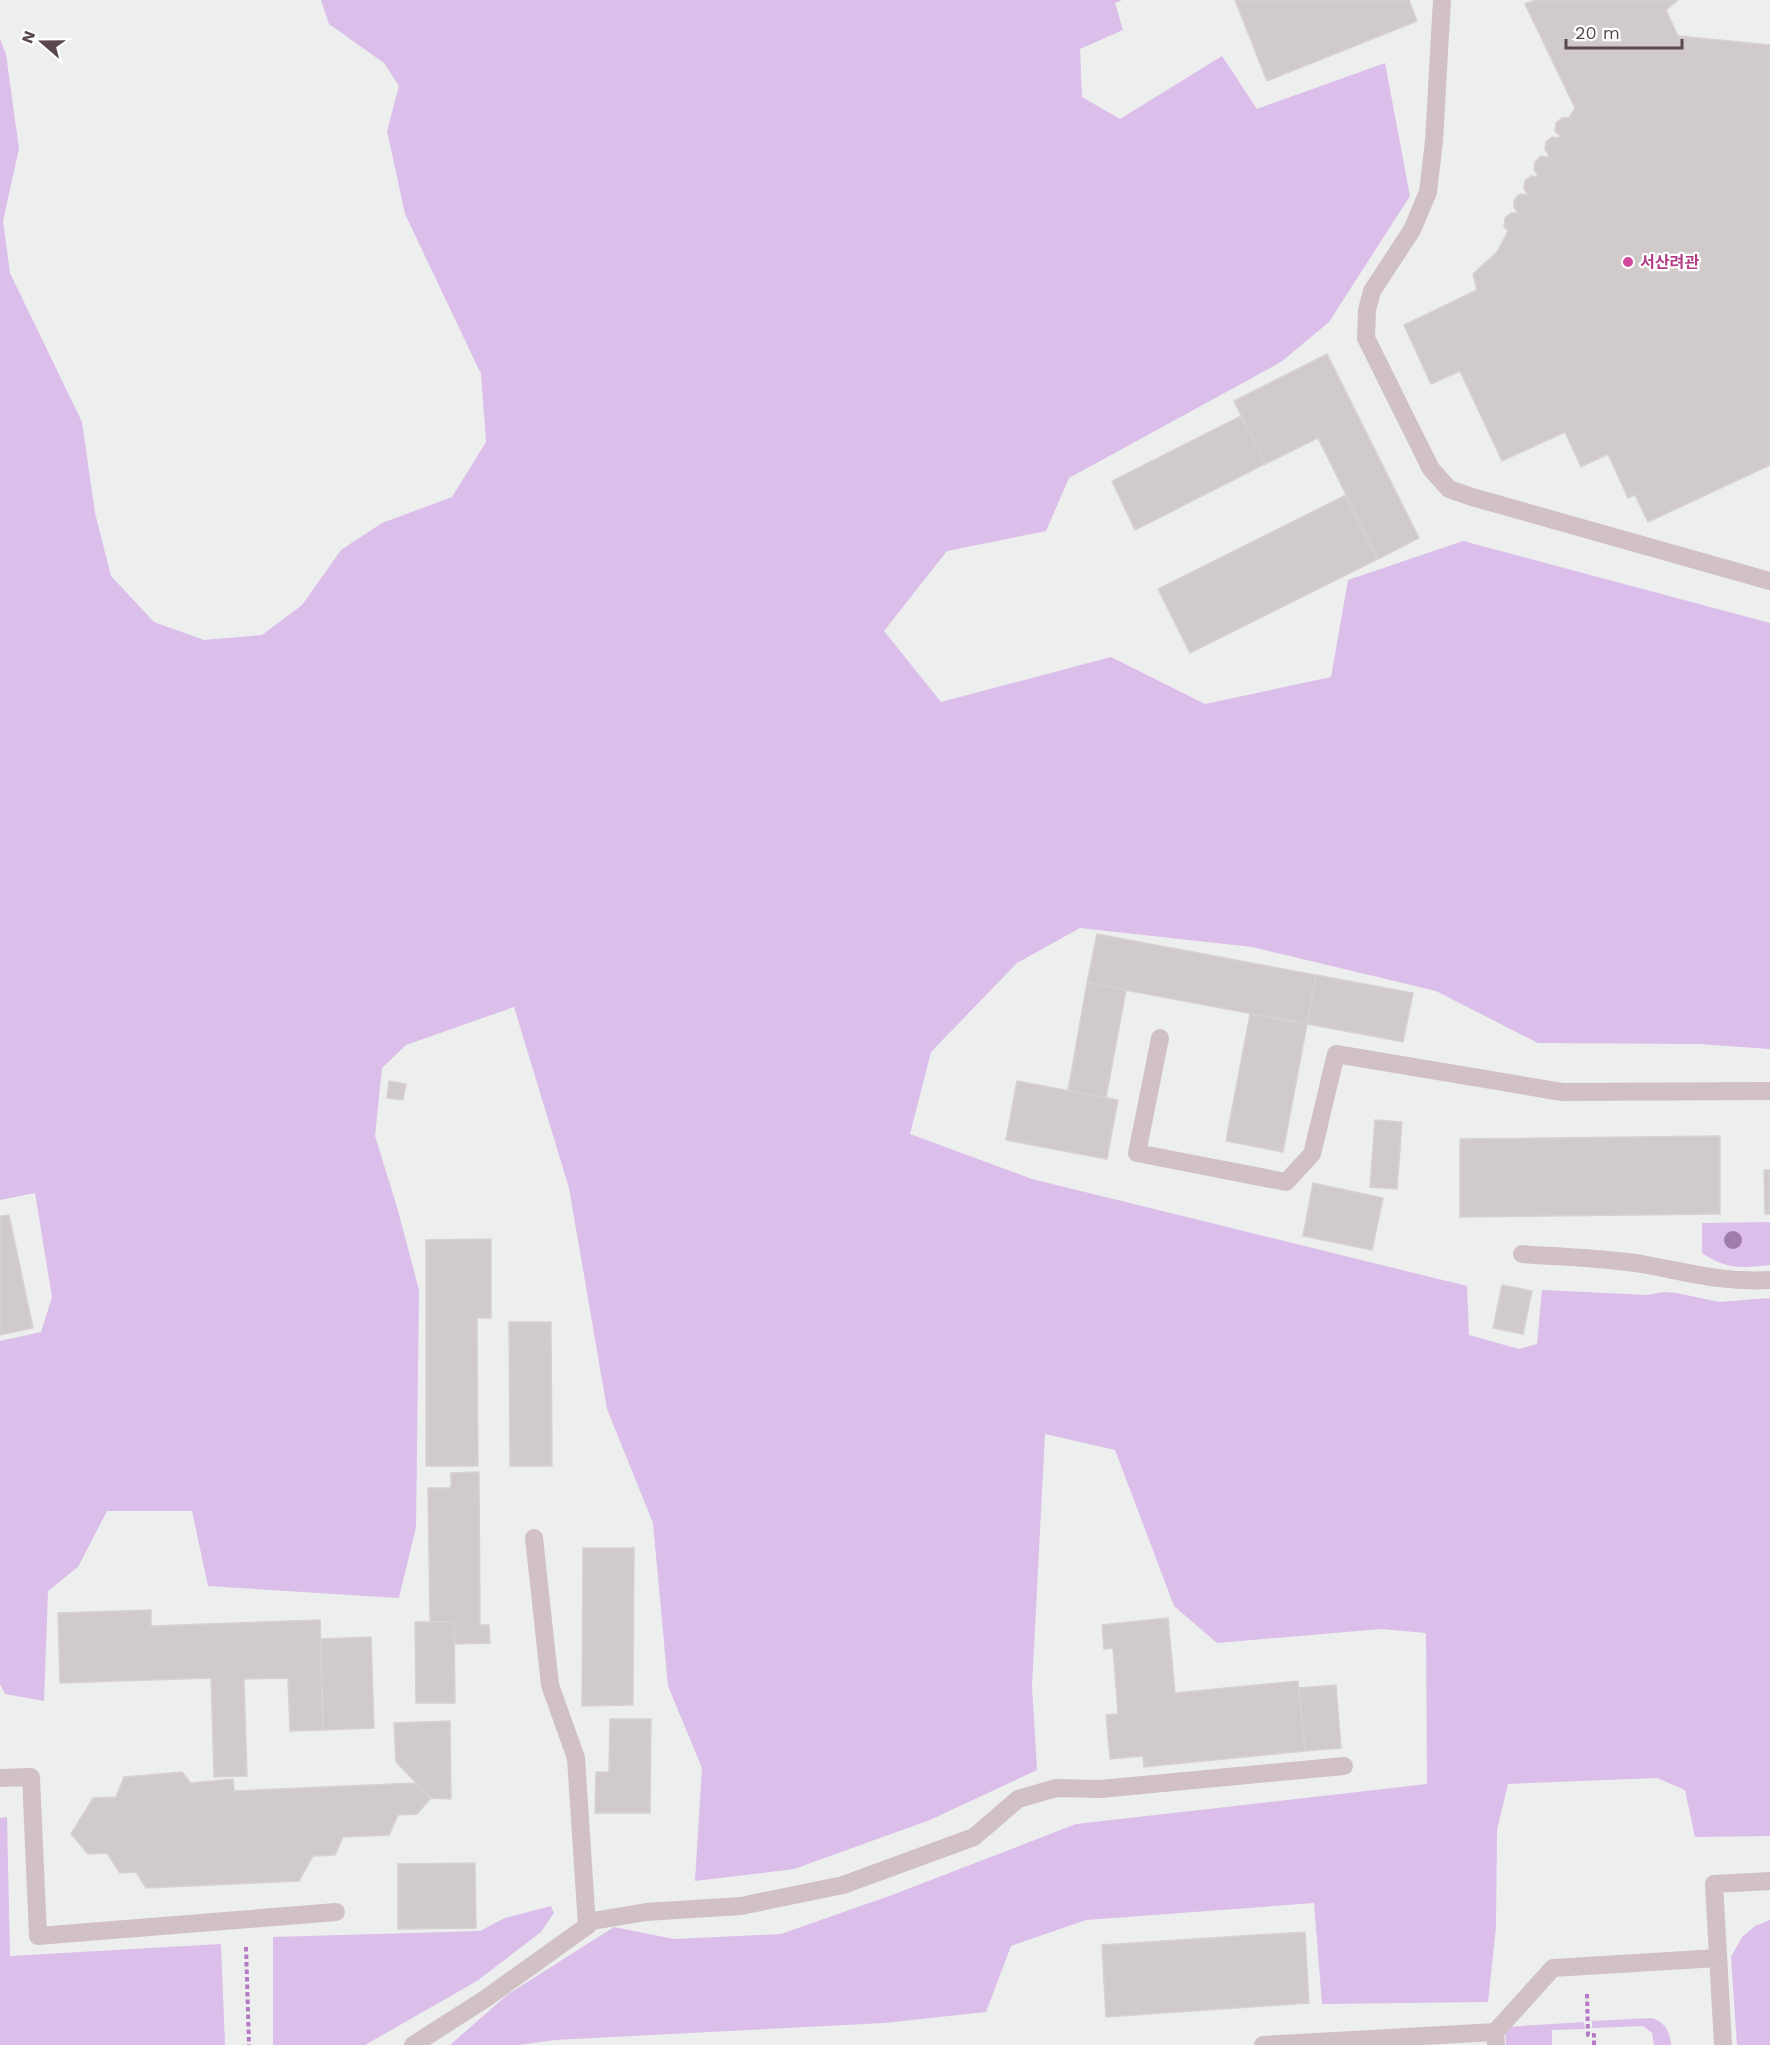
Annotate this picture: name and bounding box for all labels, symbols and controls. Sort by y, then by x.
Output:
north arrow [12,12,72,72]
scale bar [1566,12,1682,50]
text: 20 m [1575,22,1620,43]
text: N [17,28,39,46]
place label: 서산려관 [1640,253,1699,272]
marker: 서산려관 [1621,255,1635,269]

